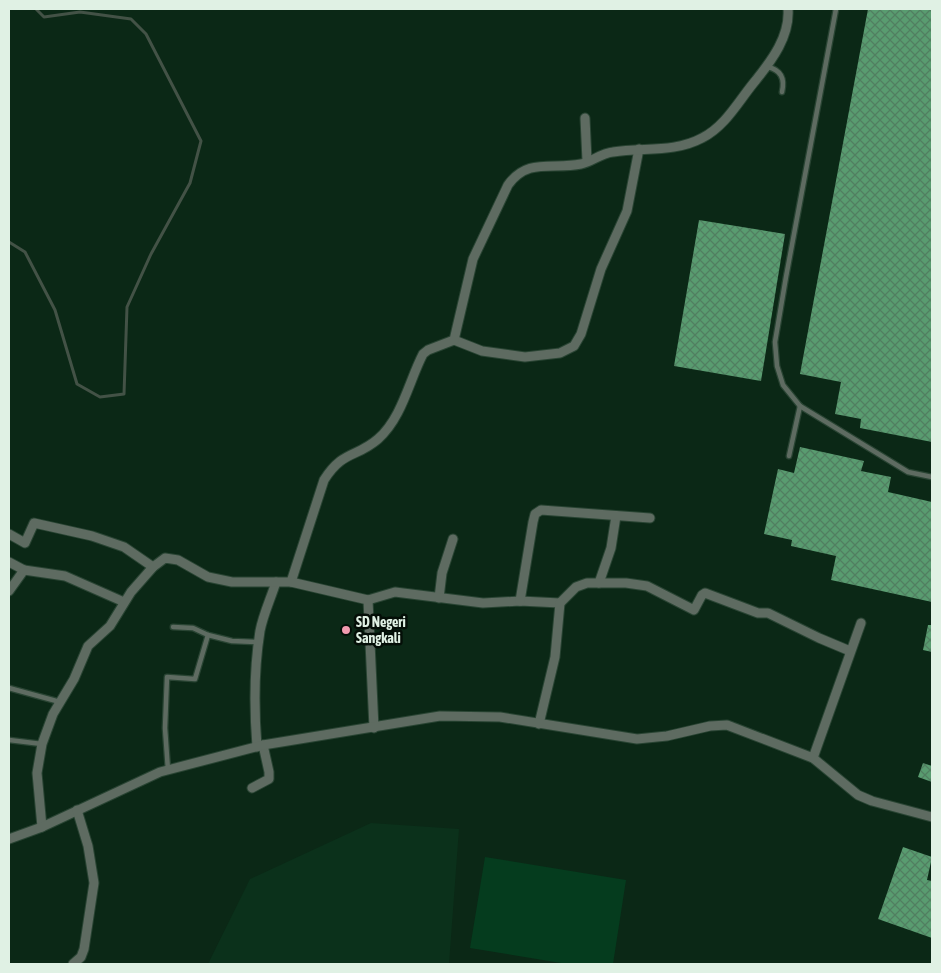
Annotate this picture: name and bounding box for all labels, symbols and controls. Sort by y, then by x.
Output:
place label: SD Negeri Sangkali [356,614,406,646]
marker: SD Negeri Sangkali [340,624,352,636]

